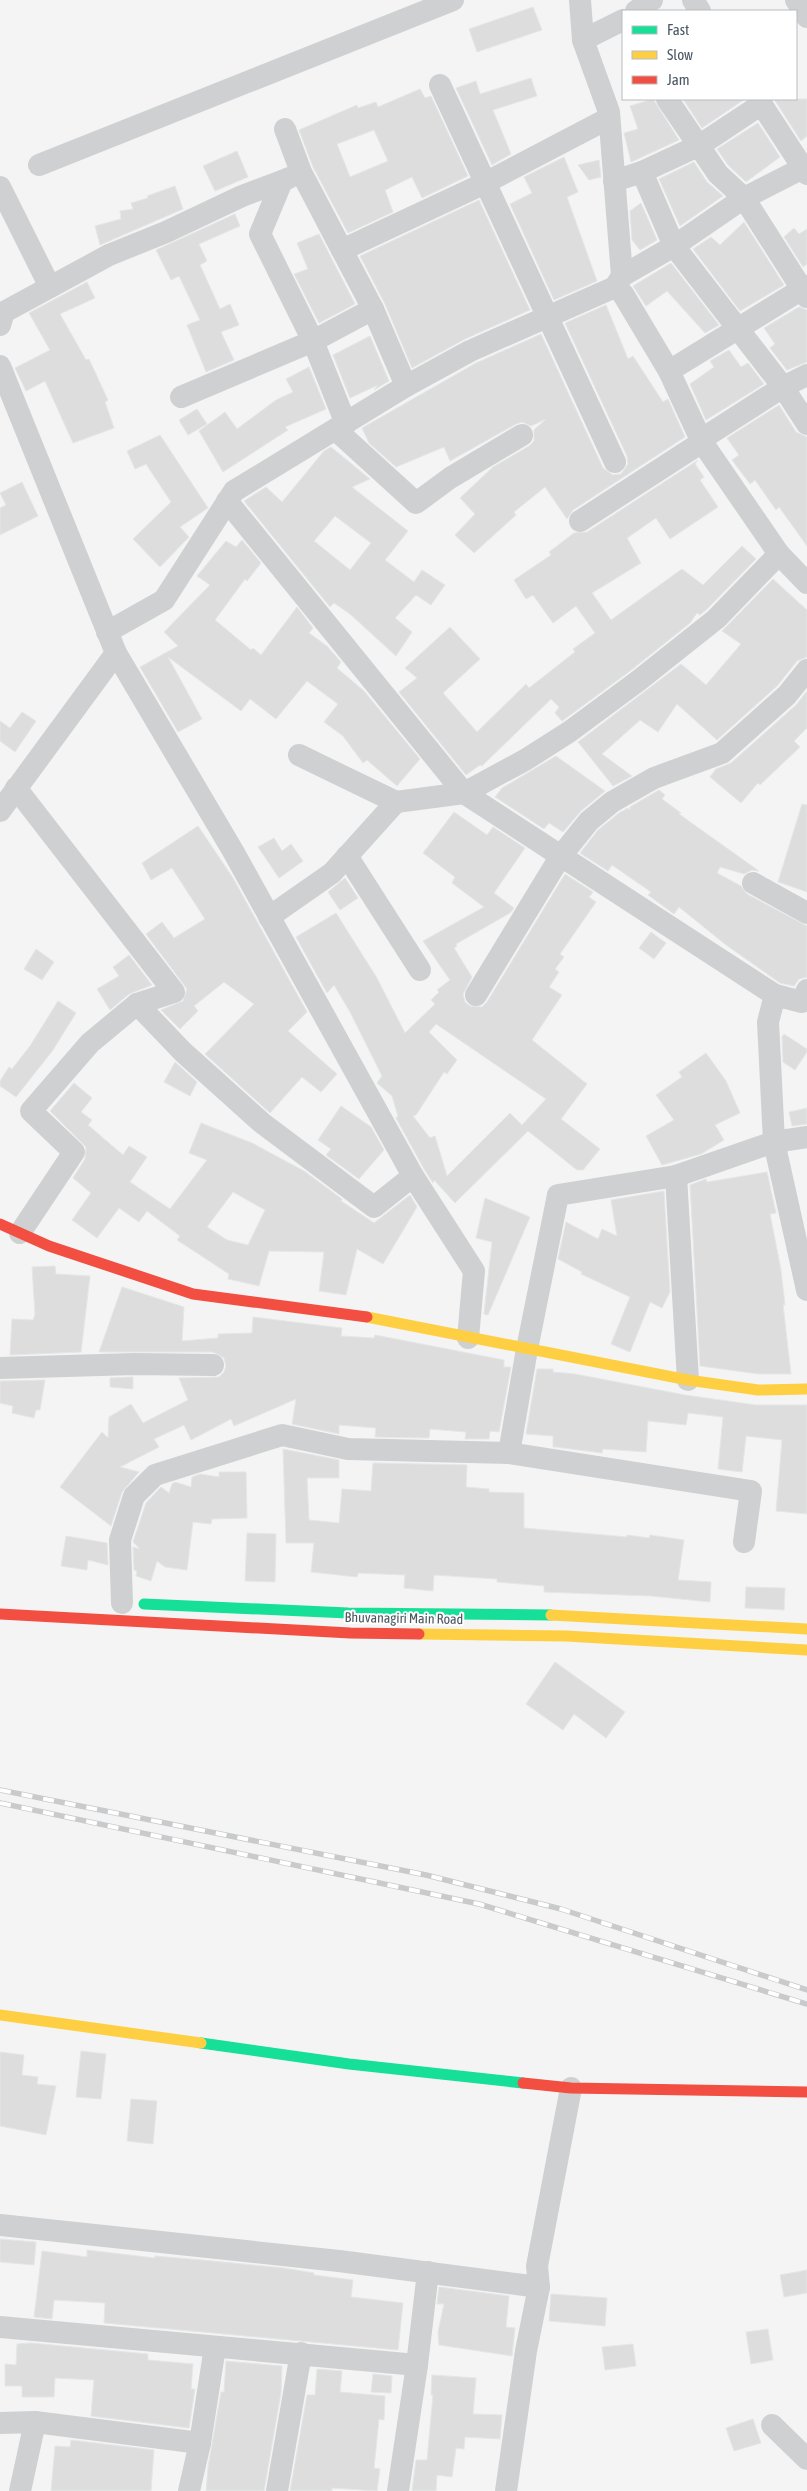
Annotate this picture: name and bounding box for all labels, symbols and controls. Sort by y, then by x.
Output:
legend [622,10,797,100]
text: Fast [667,21,689,38]
text: Slow [667,46,693,63]
text: Jam [667,71,690,88]
street label: Bhuvanagiri Main Road [345,1609,463,1627]

